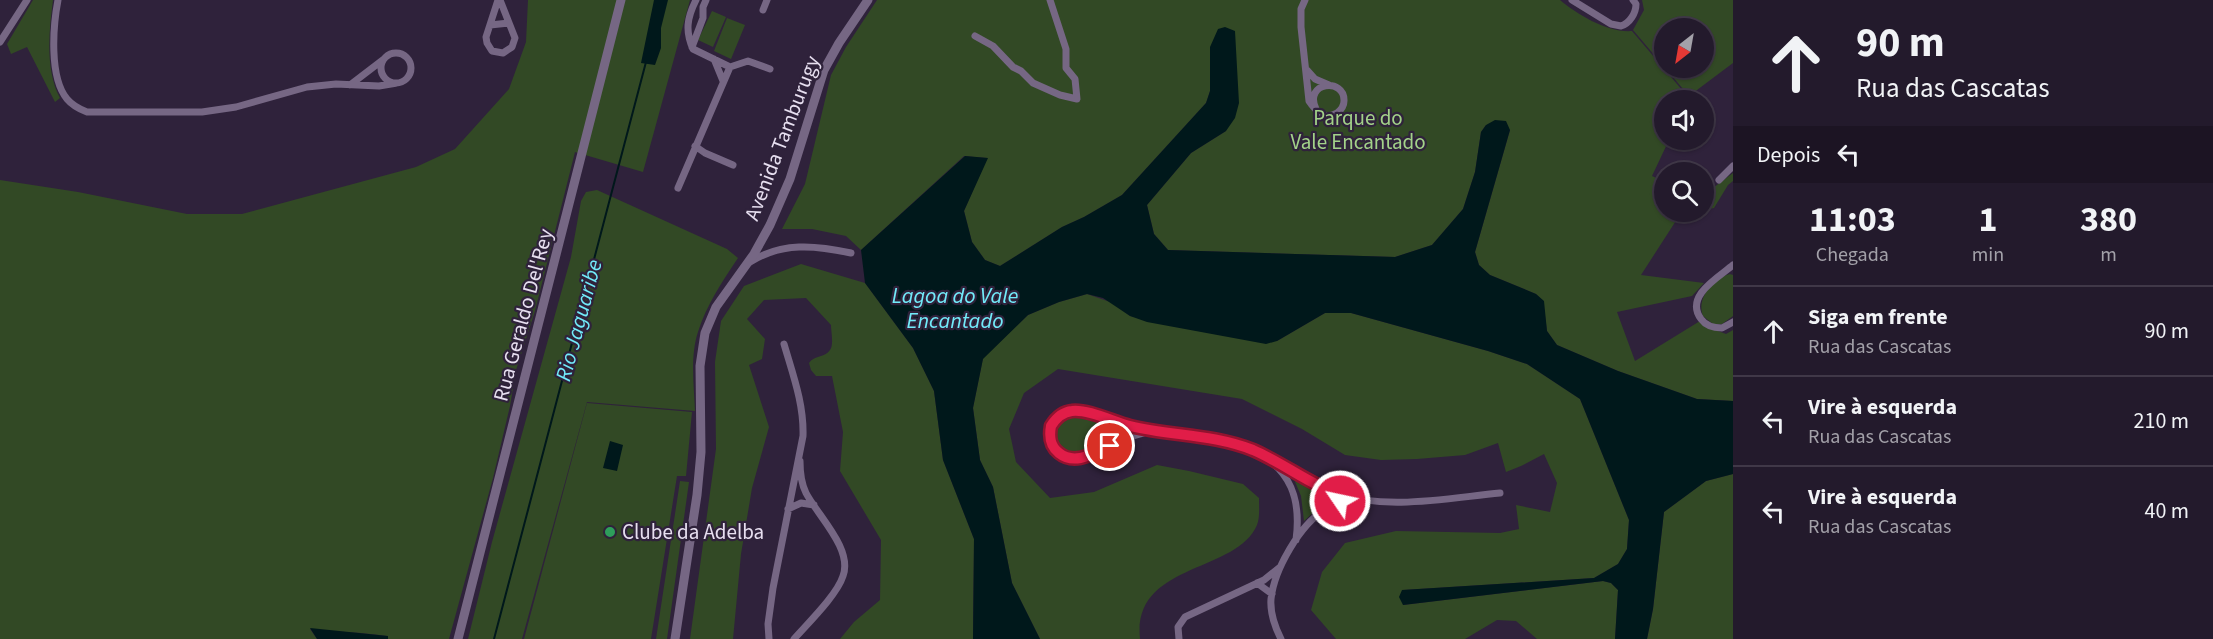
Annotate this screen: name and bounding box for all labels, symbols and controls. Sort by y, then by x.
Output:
text: 90 m [1856,13,1945,73]
north arrow [1654,18,1714,78]
map controls [1654,18,1714,222]
icon: ahead [1757,24,1835,102]
street label: Avenida Tamburugy [737,51,827,225]
text: Rua das Cascatas [1856,69,2049,108]
button: sound [1654,90,1714,150]
park label: Parque do Vale Encantado [1290,103,1426,157]
icon: left [1832,138,1865,171]
text: Depois [1757,139,1820,171]
button: search [1654,162,1714,222]
text: 11:03 [1809,194,1896,245]
text: 1 [1978,194,1997,245]
text: 380 [2080,194,2137,245]
street label: Rua Geraldo Del'Rey [486,225,561,405]
text: Chegada [1816,241,1889,269]
text: min [1972,241,2004,269]
text: m [2100,241,2117,269]
water label: Rio Jaguaribe [547,256,611,385]
water label: Lagoa do Vale Encantado [892,280,1018,337]
text: Siga em frente [1808,301,1948,333]
icon: ahead [1757,315,1790,348]
text: 90 m [2144,315,2189,347]
text: Rua das Cascatas [1808,333,1951,361]
text: Vire à esquerda [1808,391,1957,423]
icon: left [1757,405,1790,438]
text: 210 m [2134,405,2189,437]
pin [1084,420,1135,471]
text: Rua das Cascatas [1808,423,1951,451]
icon: arrive [1093,429,1126,462]
position arrow [1308,469,1372,533]
text: Vire à esquerda [1808,481,1957,513]
icon: left [1757,495,1790,528]
text: 40 m [2144,495,2189,527]
text: Rua das Cascatas [1808,513,1951,541]
place label: Clube da Adelba [622,517,764,547]
marker: Clube da Adelba [603,525,617,539]

